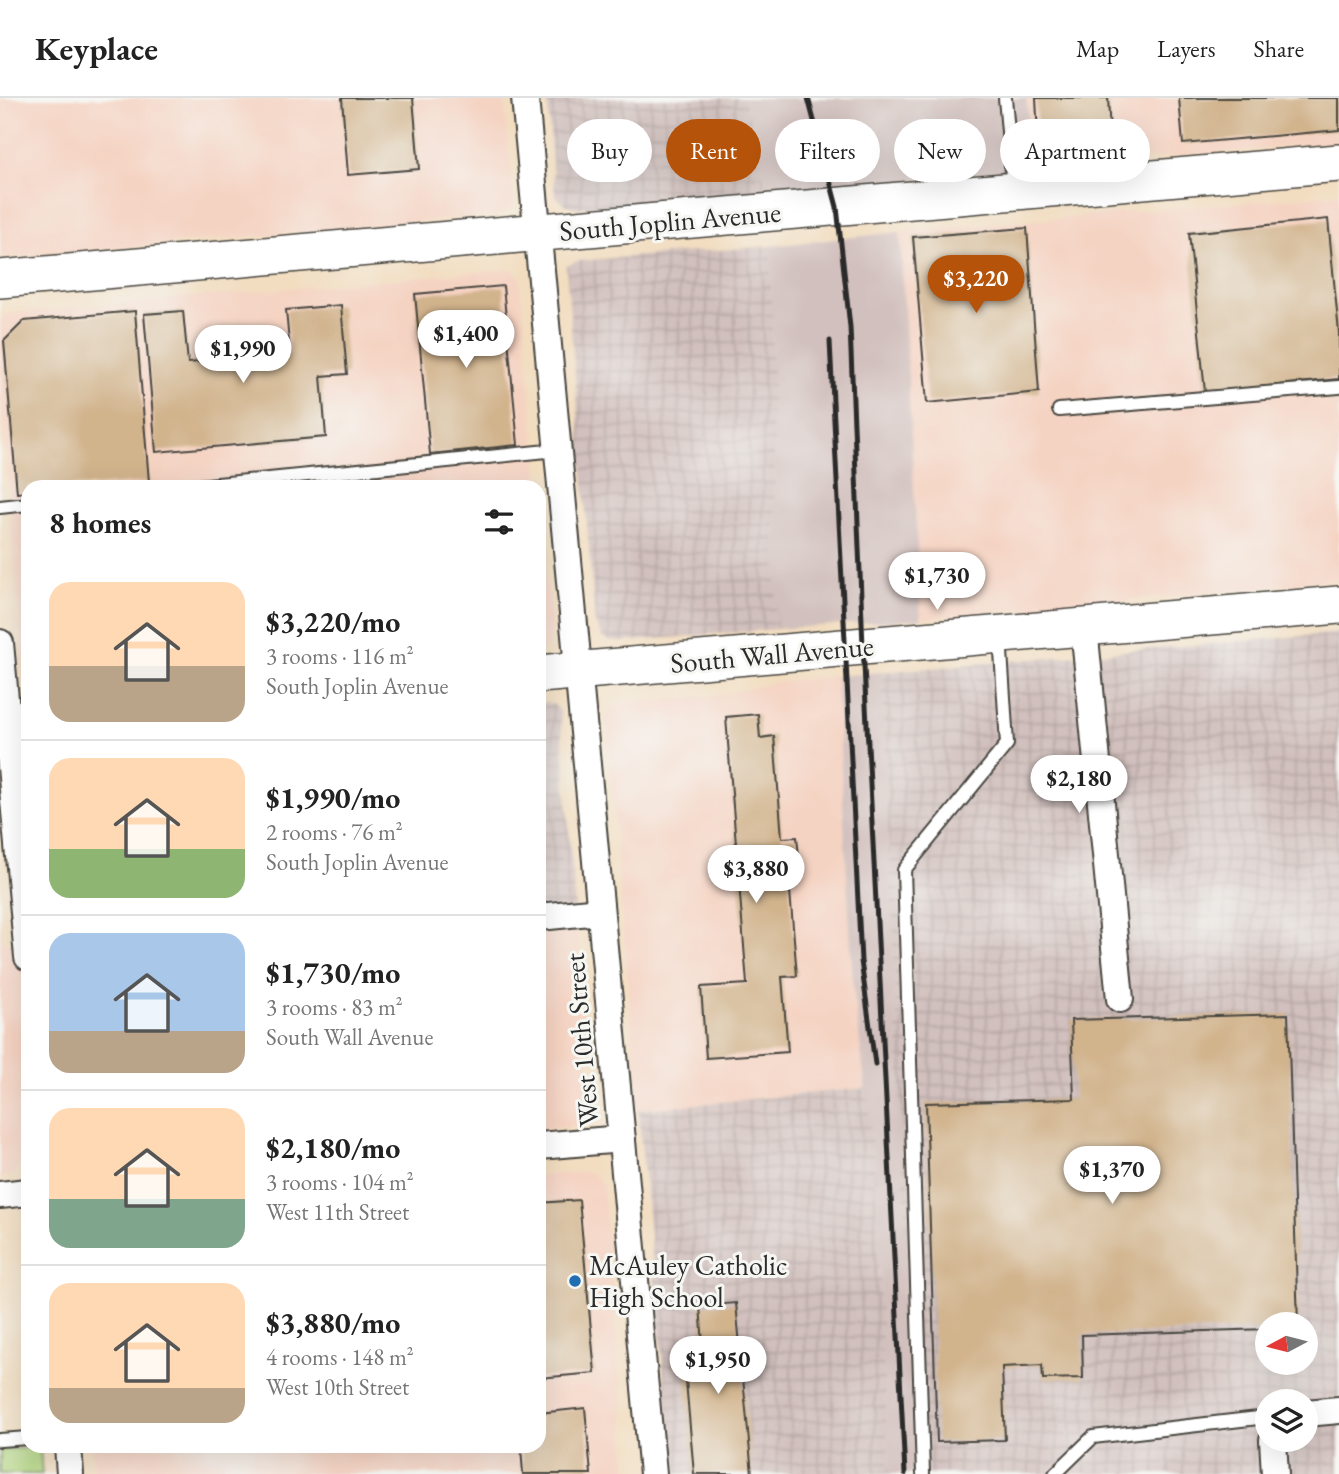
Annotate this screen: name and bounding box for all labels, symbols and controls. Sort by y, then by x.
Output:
text: Keyplace [35,27,158,70]
text: Map [1076,33,1119,64]
text: Layers [1157,33,1216,64]
text: Share [1254,33,1304,64]
chip: Buy [567,119,652,182]
chip: Rent [666,119,761,182]
chip: Filters [775,119,880,182]
chip: New [894,119,986,182]
chip: Apartment [1000,119,1150,182]
street label: South Joplin Avenue [558,193,782,249]
pin: $3,220 [919,256,1033,315]
text: $3,220 [944,263,1008,293]
pin: $1,400 [409,310,523,370]
text: $1,400 [434,318,498,348]
pin: $1,990 [186,326,300,385]
text: $1,990 [211,333,275,363]
text: 8 homes [49,503,151,542]
icon: filters [480,503,518,541]
pin: $1,730 [880,552,994,612]
text: $1,730 [905,560,969,590]
text: $3,220/mo [266,602,400,641]
icon: home [105,610,189,694]
street label: South Wall Avenue [669,627,875,681]
text: 3 rooms · 116 m² [266,641,414,671]
text: South Joplin Avenue [266,671,449,701]
pin: $2,180 [1022,756,1136,815]
text: $2,180 [1047,763,1111,793]
text: $1,990/mo [266,778,400,817]
icon: home [105,786,189,870]
text: 2 rooms · 76 m² [266,817,403,847]
pin: $3,880 [699,846,813,905]
text: South Joplin Avenue [266,847,449,877]
text: $3,880 [724,853,788,883]
street label: West 10th Street [555,951,607,1128]
text: $1,730/mo [266,953,400,992]
icon: home [105,961,189,1045]
text: 3 rooms · 83 m² [266,992,403,1022]
text: South Wall Avenue [266,1022,433,1052]
text: $2,180/mo [266,1128,400,1167]
icon: home [105,1136,189,1220]
pin: $1,370 [1055,1146,1169,1206]
text: $1,370 [1080,1154,1144,1184]
text: 3 rooms · 104 m² [266,1167,414,1197]
text: West 11th Street [266,1197,409,1227]
place label: McAuley Catholic High School [589,1247,787,1315]
marker: McAuley Catholic High School [567,1273,583,1289]
text: $3,880/mo [266,1303,400,1342]
icon: home [105,1311,189,1395]
north arrow [1255,1312,1318,1376]
map controls [1255,1312,1318,1452]
pin: $1,950 [661,1336,775,1396]
text: 4 rooms · 148 m² [266,1342,414,1372]
text: $1,950 [686,1344,750,1374]
text: West 10th Street [266,1372,409,1402]
button: layers [1255,1389,1318,1452]

